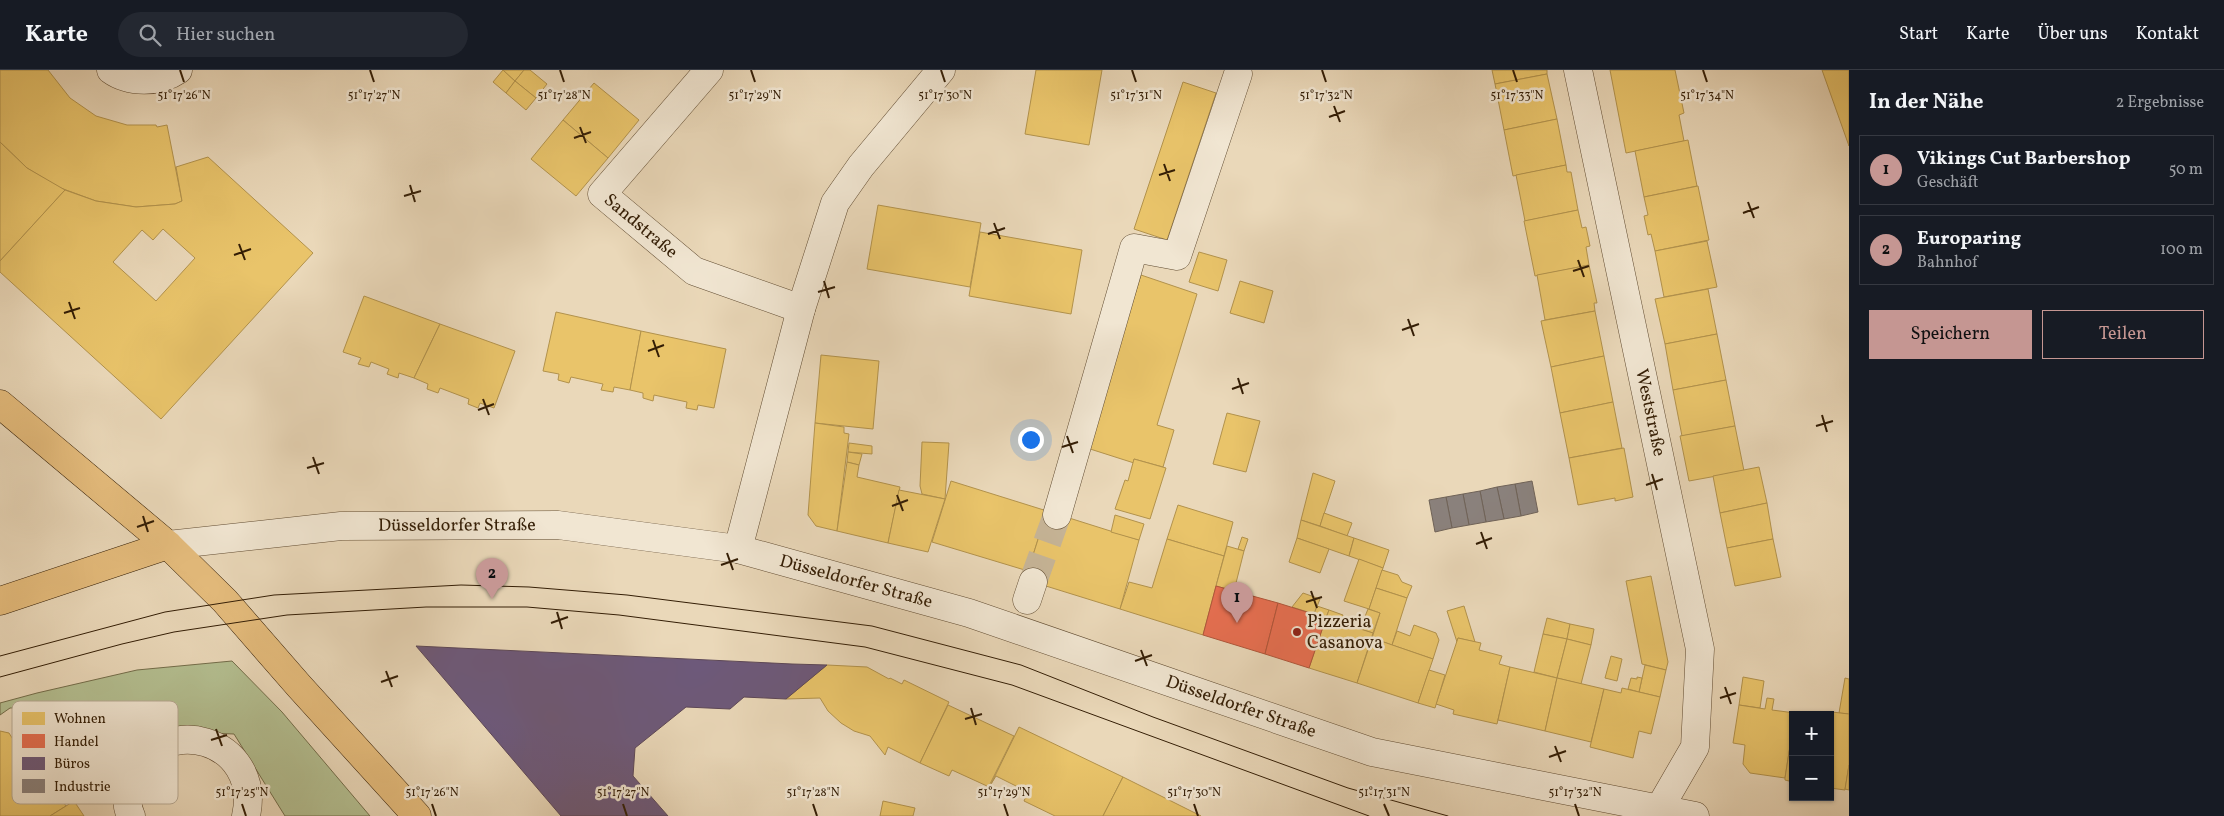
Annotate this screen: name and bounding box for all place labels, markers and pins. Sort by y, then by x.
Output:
pin: 2 [476,558,508,599]
pin: 1 [1221,582,1253,623]
place label: Pizzeria Casanova [1307,610,1383,656]
marker: Pizzeria Casanova [1291,626,1303,638]

